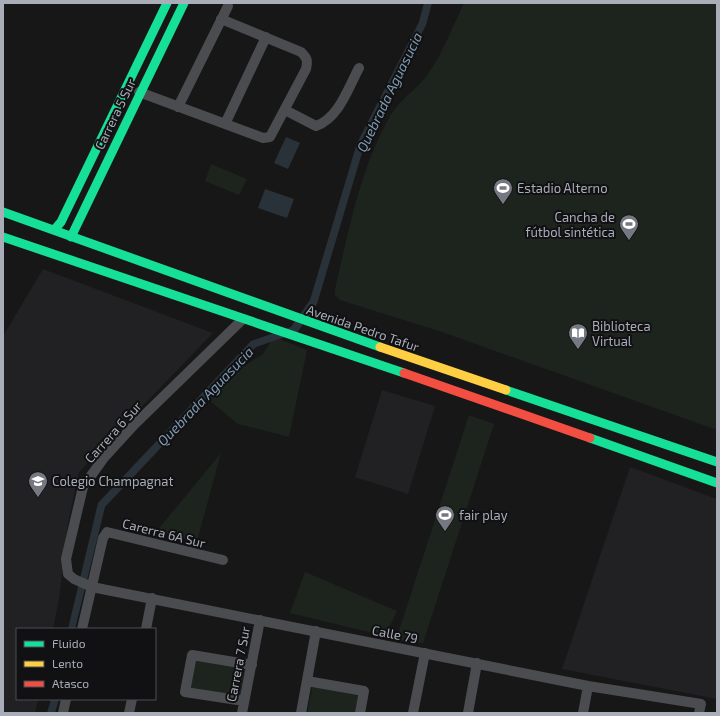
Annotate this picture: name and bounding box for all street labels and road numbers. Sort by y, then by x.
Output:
street label: Carrera 5 Sur [91,76,139,152]
street label: Avenida Pedro Tafur [305,301,421,355]
street label: Carrera 6 Sur [81,398,145,466]
street label: Carerra 6A Sur [121,515,207,551]
street label: Calle 79 [371,622,419,646]
street label: Carrera 7 Sur [223,625,253,703]

